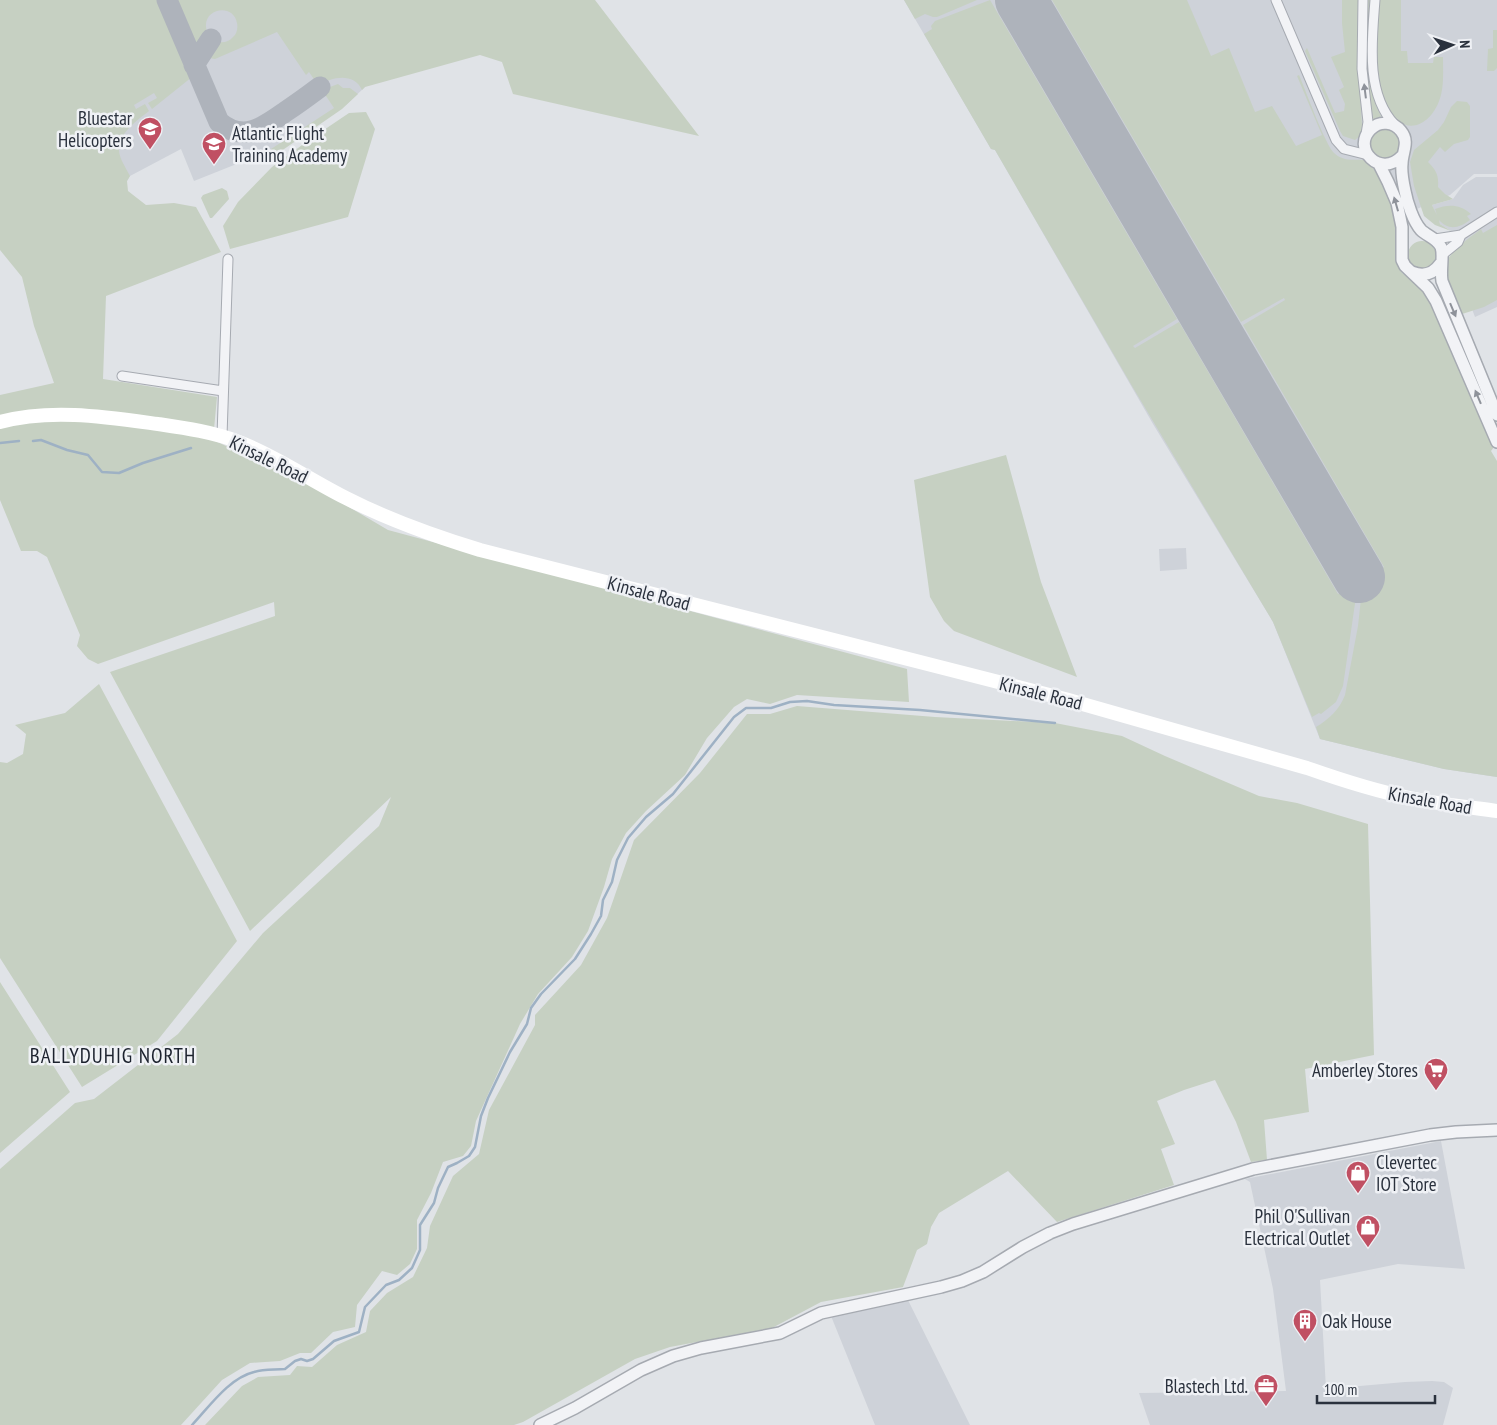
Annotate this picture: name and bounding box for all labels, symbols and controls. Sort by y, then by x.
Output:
north arrow [1427,20,1477,70]
text: N [1456,40,1474,49]
one-way arrow [1361,83,1369,99]
place label: Bluestar Helicopters [58,106,133,152]
school or university icon: Bluestar Helicopters [137,116,163,150]
place label: Atlantic Flight Training Academy [232,121,348,167]
school or university icon: Atlantic Flight Training Academy [201,131,227,165]
one-way arrow [1392,196,1400,212]
one-way arrow [1449,303,1457,317]
one-way arrow [1473,390,1481,404]
street label: Kinsale Road [226,430,312,488]
street label: Kinsale Road [605,570,693,616]
street label: Kinsale Road [997,671,1085,715]
street label: Kinsale Road [1386,781,1474,819]
district label: BALLYDUHIG NORTH [30,1042,196,1069]
supermarket icon: Amberley Stores [1423,1057,1449,1091]
place label: Amberley Stores [1312,1058,1418,1082]
place label: Clevertec IOT Store [1376,1150,1437,1196]
shop icon: Clevertec IOT Store [1345,1160,1371,1194]
place label: Phil O'Sullivan Electrical Outlet [1244,1204,1351,1250]
shop icon: Phil O'Sullivan Electrical Outlet [1355,1214,1381,1248]
building icon: Oak House [1292,1308,1318,1342]
place label: Oak House [1322,1309,1392,1333]
scale bar [1317,1372,1434,1404]
office icon: Blastech Ltd. [1253,1373,1279,1407]
place label: Blastech Ltd. [1165,1374,1248,1398]
text: 100 m [1324,1380,1357,1399]

